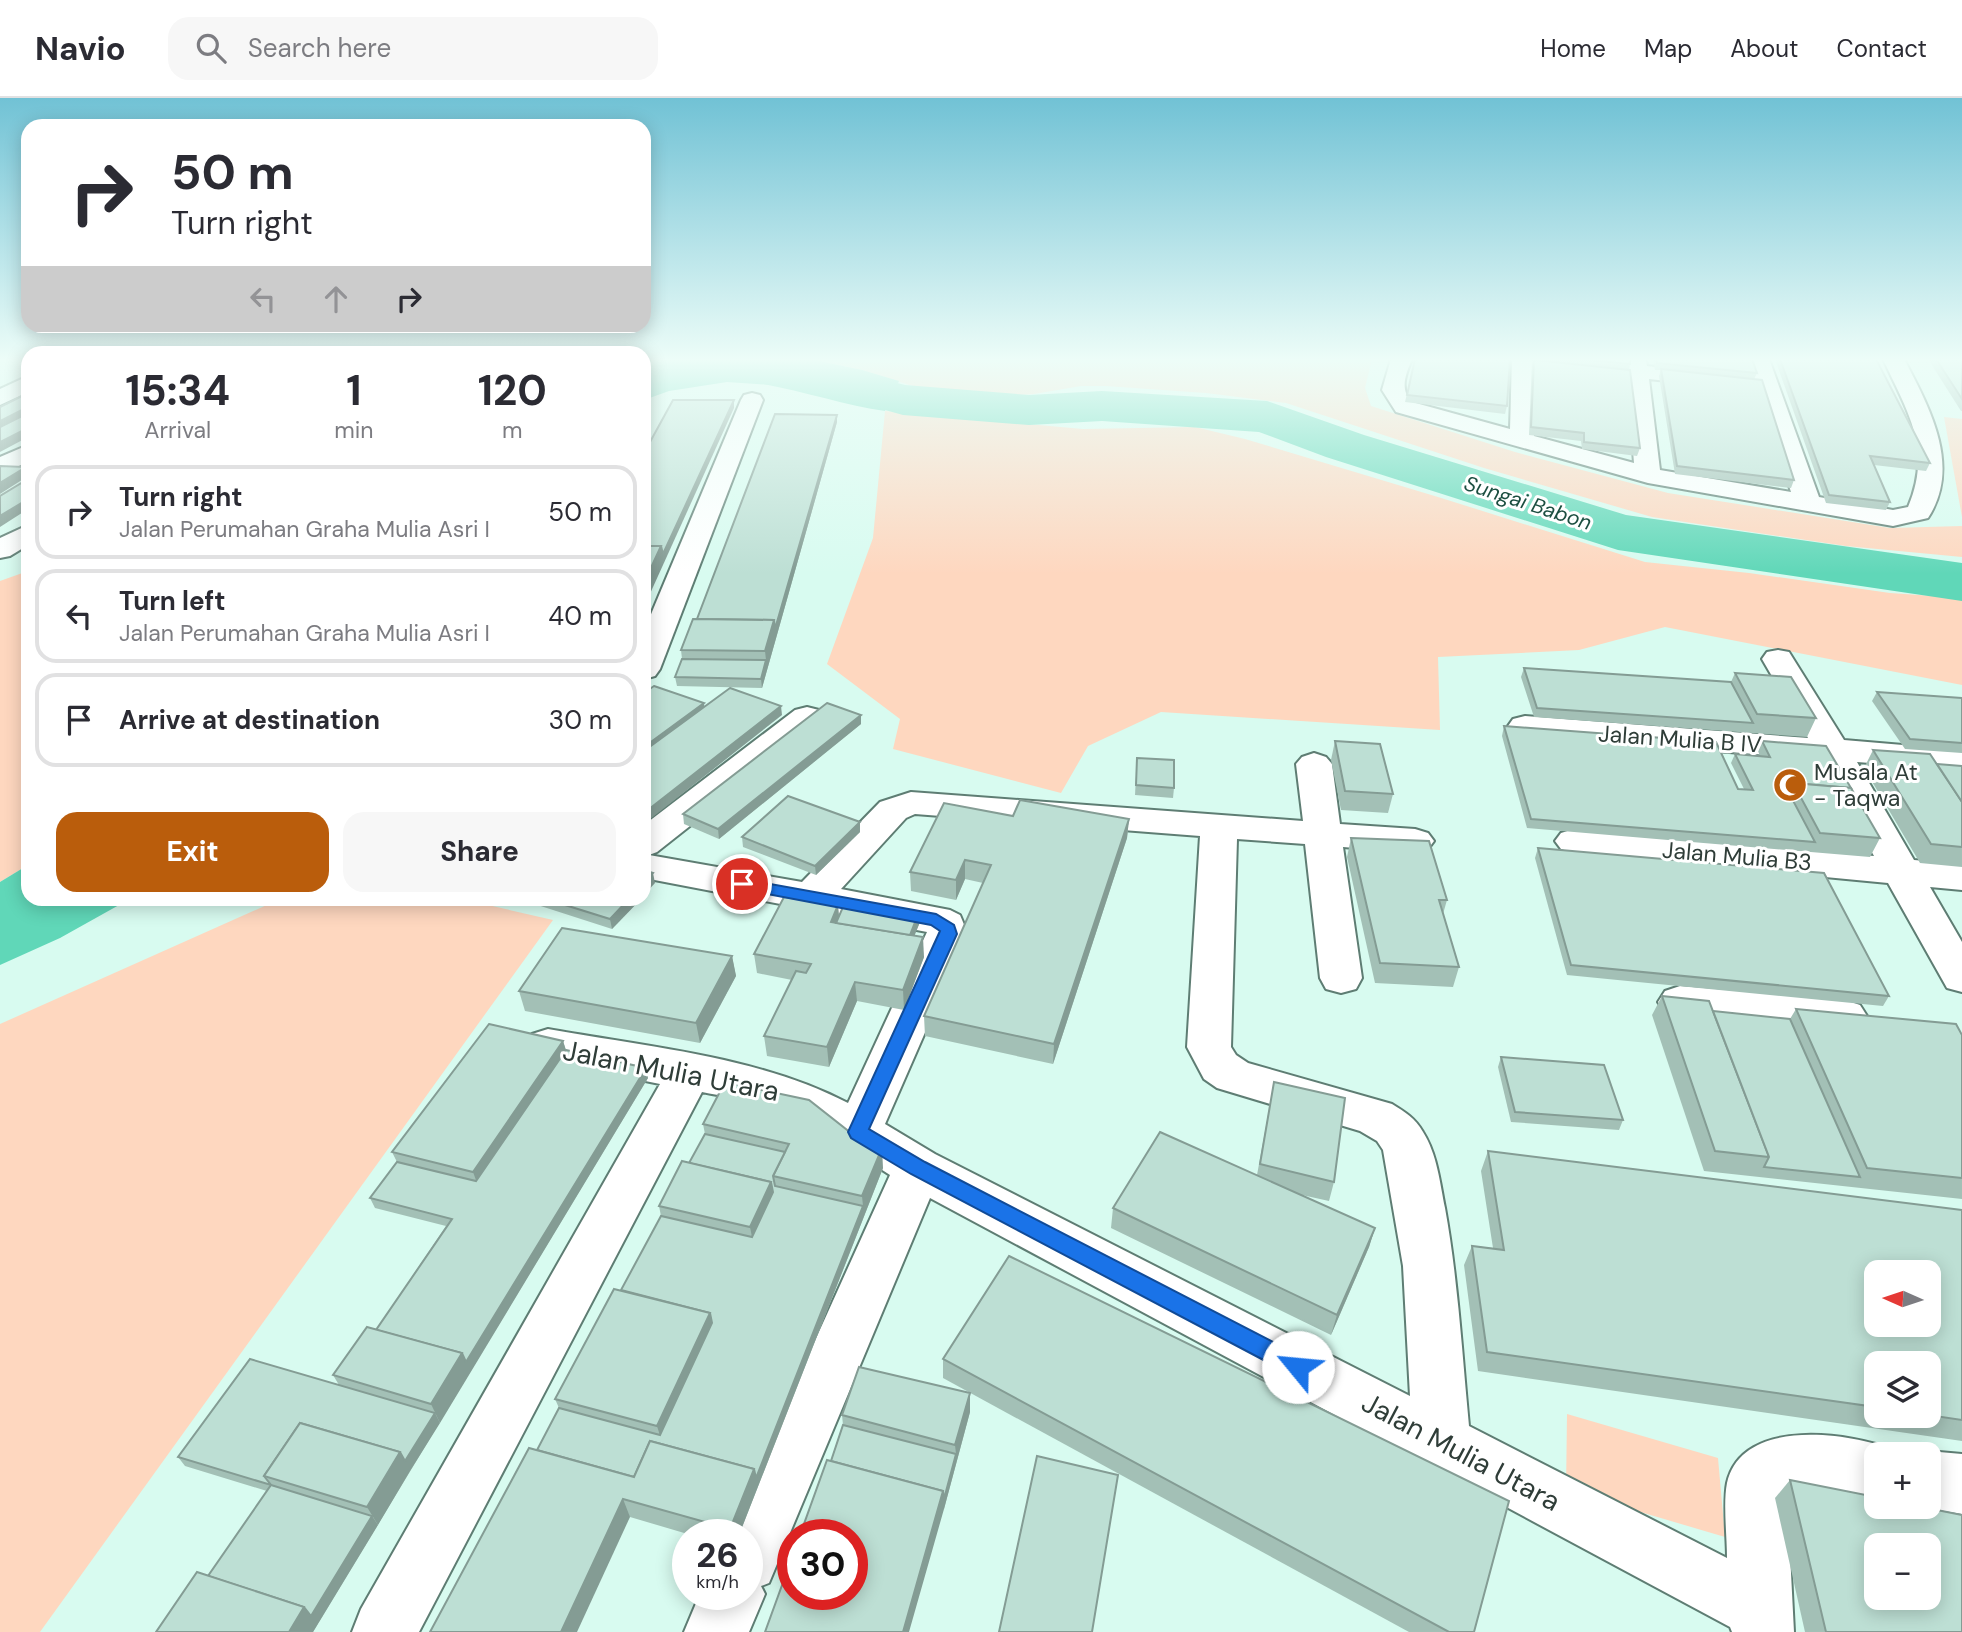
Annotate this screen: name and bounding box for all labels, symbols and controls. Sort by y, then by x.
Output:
search box [168,17,658,80]
text: Navio [35,27,126,70]
icon: search [192,29,230,67]
text: Search here [248,31,391,65]
text: Home [1540,33,1606,64]
text: Map [1644,33,1692,64]
text: About [1730,33,1799,64]
text: Contact [1837,33,1927,64]
text: 50 m [171,140,294,204]
icon: right [56,147,147,238]
text: Turn right [171,202,313,244]
icon: left [244,280,282,318]
icon: ahead [317,280,355,318]
icon: right [390,280,428,318]
text: 15:34 [125,363,230,418]
text: 1 [346,363,362,418]
text: 120 [478,363,547,418]
text: Arrival [144,415,211,445]
text: min [334,415,374,445]
text: m [502,415,522,445]
water label: Sungai Babon [1461,469,1595,537]
text: Turn right [119,480,243,514]
icon: right [60,493,98,531]
text: 50 m [548,495,612,529]
text: Jalan Perumahan Graha Mulia Asri I [119,514,490,544]
text: Turn left [119,584,226,618]
icon: left [60,597,98,635]
text: 40 m [548,599,612,633]
text: Jalan Perumahan Graha Mulia Asri I [119,618,490,648]
icon: arrive [60,701,98,739]
text: Arrive at destination [119,703,380,737]
text: 30 m [549,703,612,737]
street label: Jalan Mulia B IV [1597,718,1763,760]
place label: Musala At - Taqwa [1814,757,1918,813]
mosque icon: Musala At - Taqwa [1771,766,1809,804]
button: Exit [56,812,329,892]
button: Share [343,812,616,892]
street label: Jalan Mulia B3 [1661,835,1813,877]
pin [712,854,772,914]
icon: arrive [723,865,761,903]
street label: Jalan Mulia Utara [560,1032,782,1110]
north arrow [1864,1260,1941,1337]
map controls [1864,1260,1941,1610]
position arrow [1261,1330,1335,1404]
button: layers [1864,1351,1941,1428]
street label: Jalan Mulia Utara [1355,1384,1567,1520]
button: + [1864,1442,1941,1519]
speed limit sign: 30 [777,1519,868,1610]
text: 26 [696,1532,739,1578]
button: − [1864,1533,1941,1610]
text: km/h [696,1570,739,1594]

